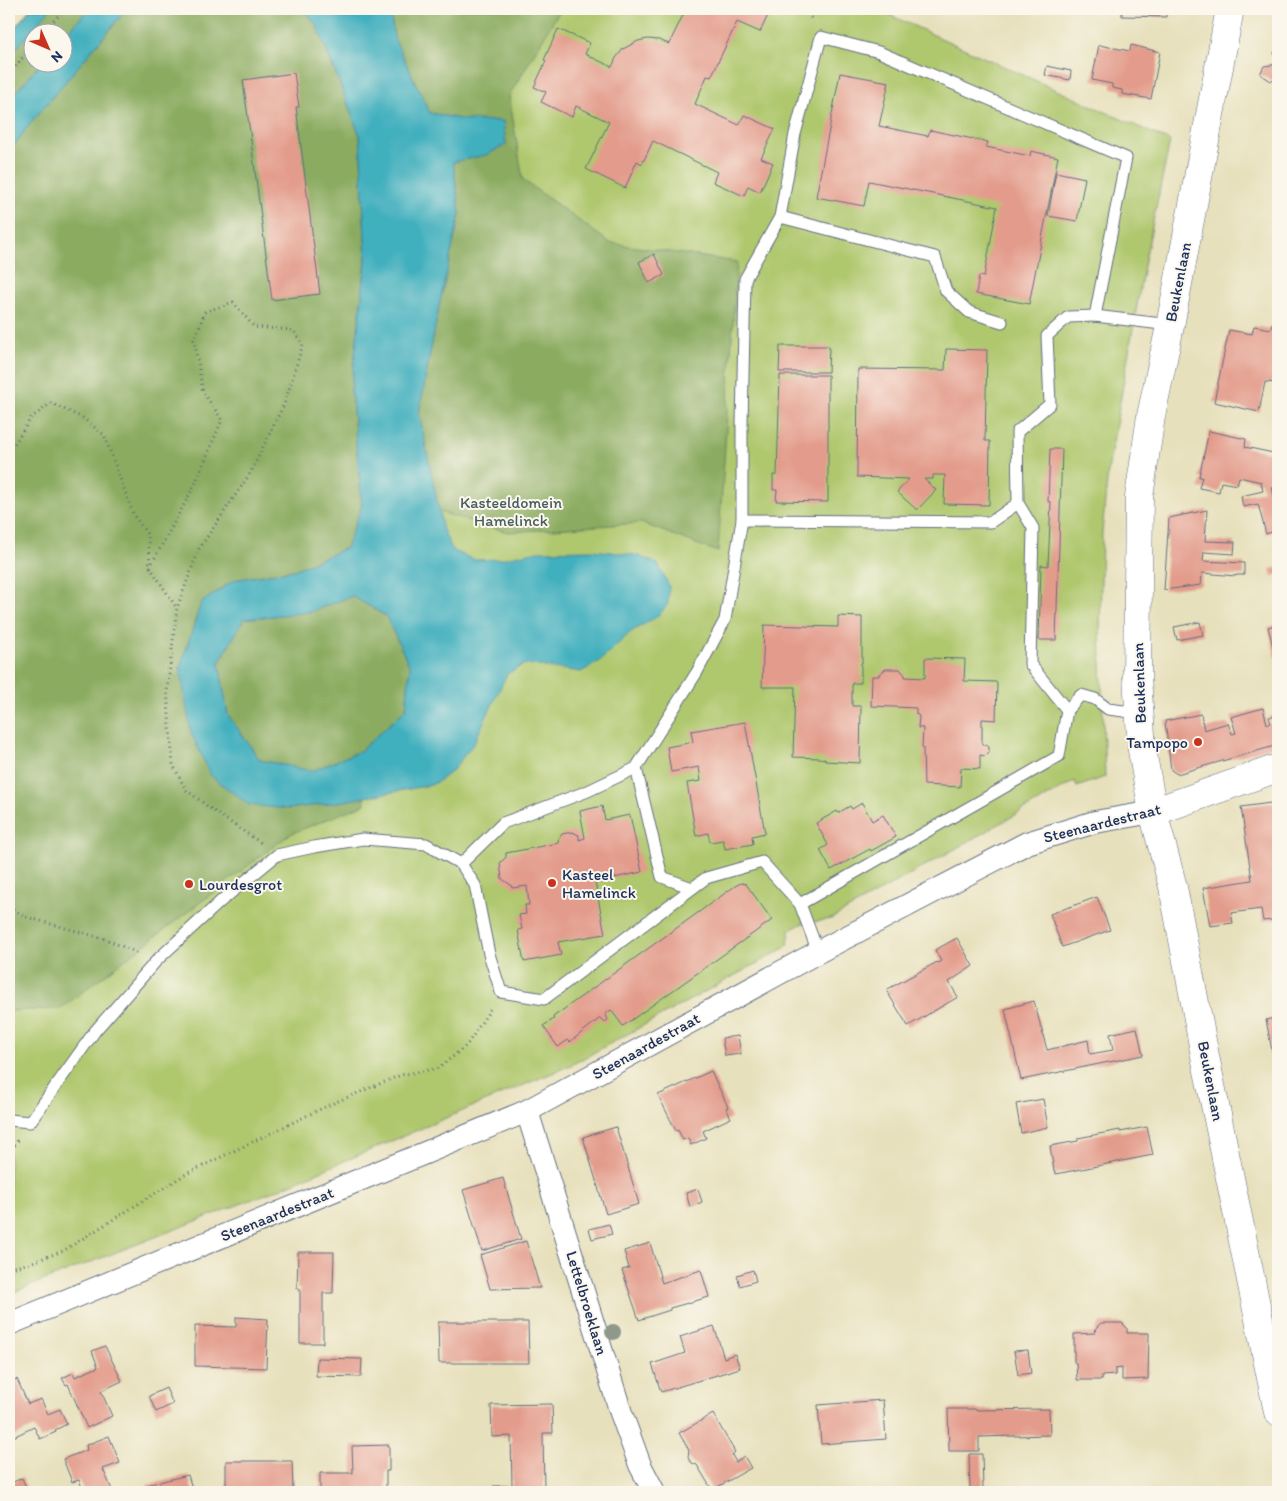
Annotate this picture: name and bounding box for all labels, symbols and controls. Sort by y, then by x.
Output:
north arrow [22,22,72,72]
text: N [47,47,66,66]
street label: Beukenlaan [1161,240,1195,324]
park label: Kasteeldomein Hamelinck [460,493,562,530]
street label: Beukenlaan [1128,642,1150,724]
place label: Tampopo [1126,733,1188,752]
marker: Tampopo [1192,736,1204,748]
street label: Steenaardestraat [1041,799,1163,847]
place label: Kasteel Hamelinck [562,865,636,902]
place label: Lourdesgrot [199,875,282,894]
marker: Kasteel Hamelinck [546,877,558,889]
marker: Lourdesgrot [183,878,195,890]
street label: Steenaardestraat [589,1009,703,1083]
street label: Beukenlaan [1194,1039,1228,1123]
street label: Steenaardestraat [218,1183,336,1245]
street label: Lettelbroeklaan [562,1249,612,1357]

